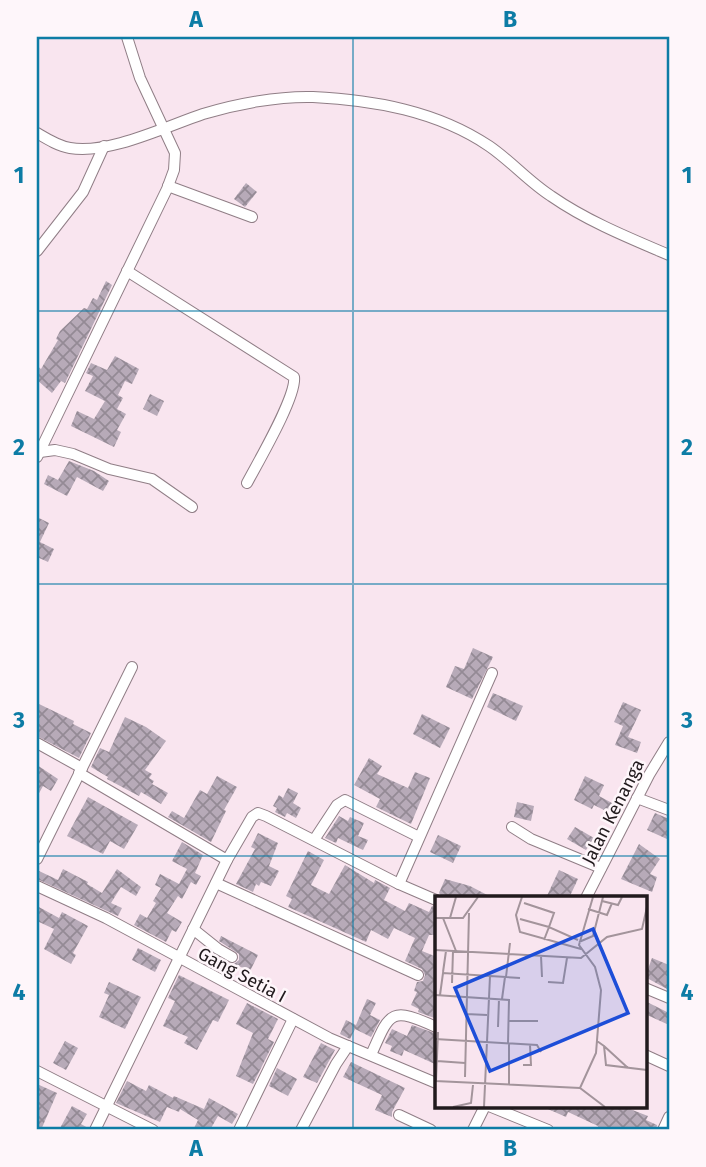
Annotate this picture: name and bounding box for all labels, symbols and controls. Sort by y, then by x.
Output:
text: A [188,5,203,33]
text: B [503,5,517,33]
text: 1 [14,161,24,189]
text: 1 [682,161,692,189]
text: 2 [13,433,25,461]
text: 2 [681,433,693,461]
text: 3 [12,706,25,734]
text: 3 [680,706,693,734]
street label: Jalan Kenanga [577,756,649,868]
inset map [435,896,646,1108]
street label: Gang Setia I [194,943,290,1007]
text: 4 [13,978,26,1006]
text: 4 [681,978,694,1006]
text: A [188,1134,203,1162]
text: B [503,1134,517,1162]

